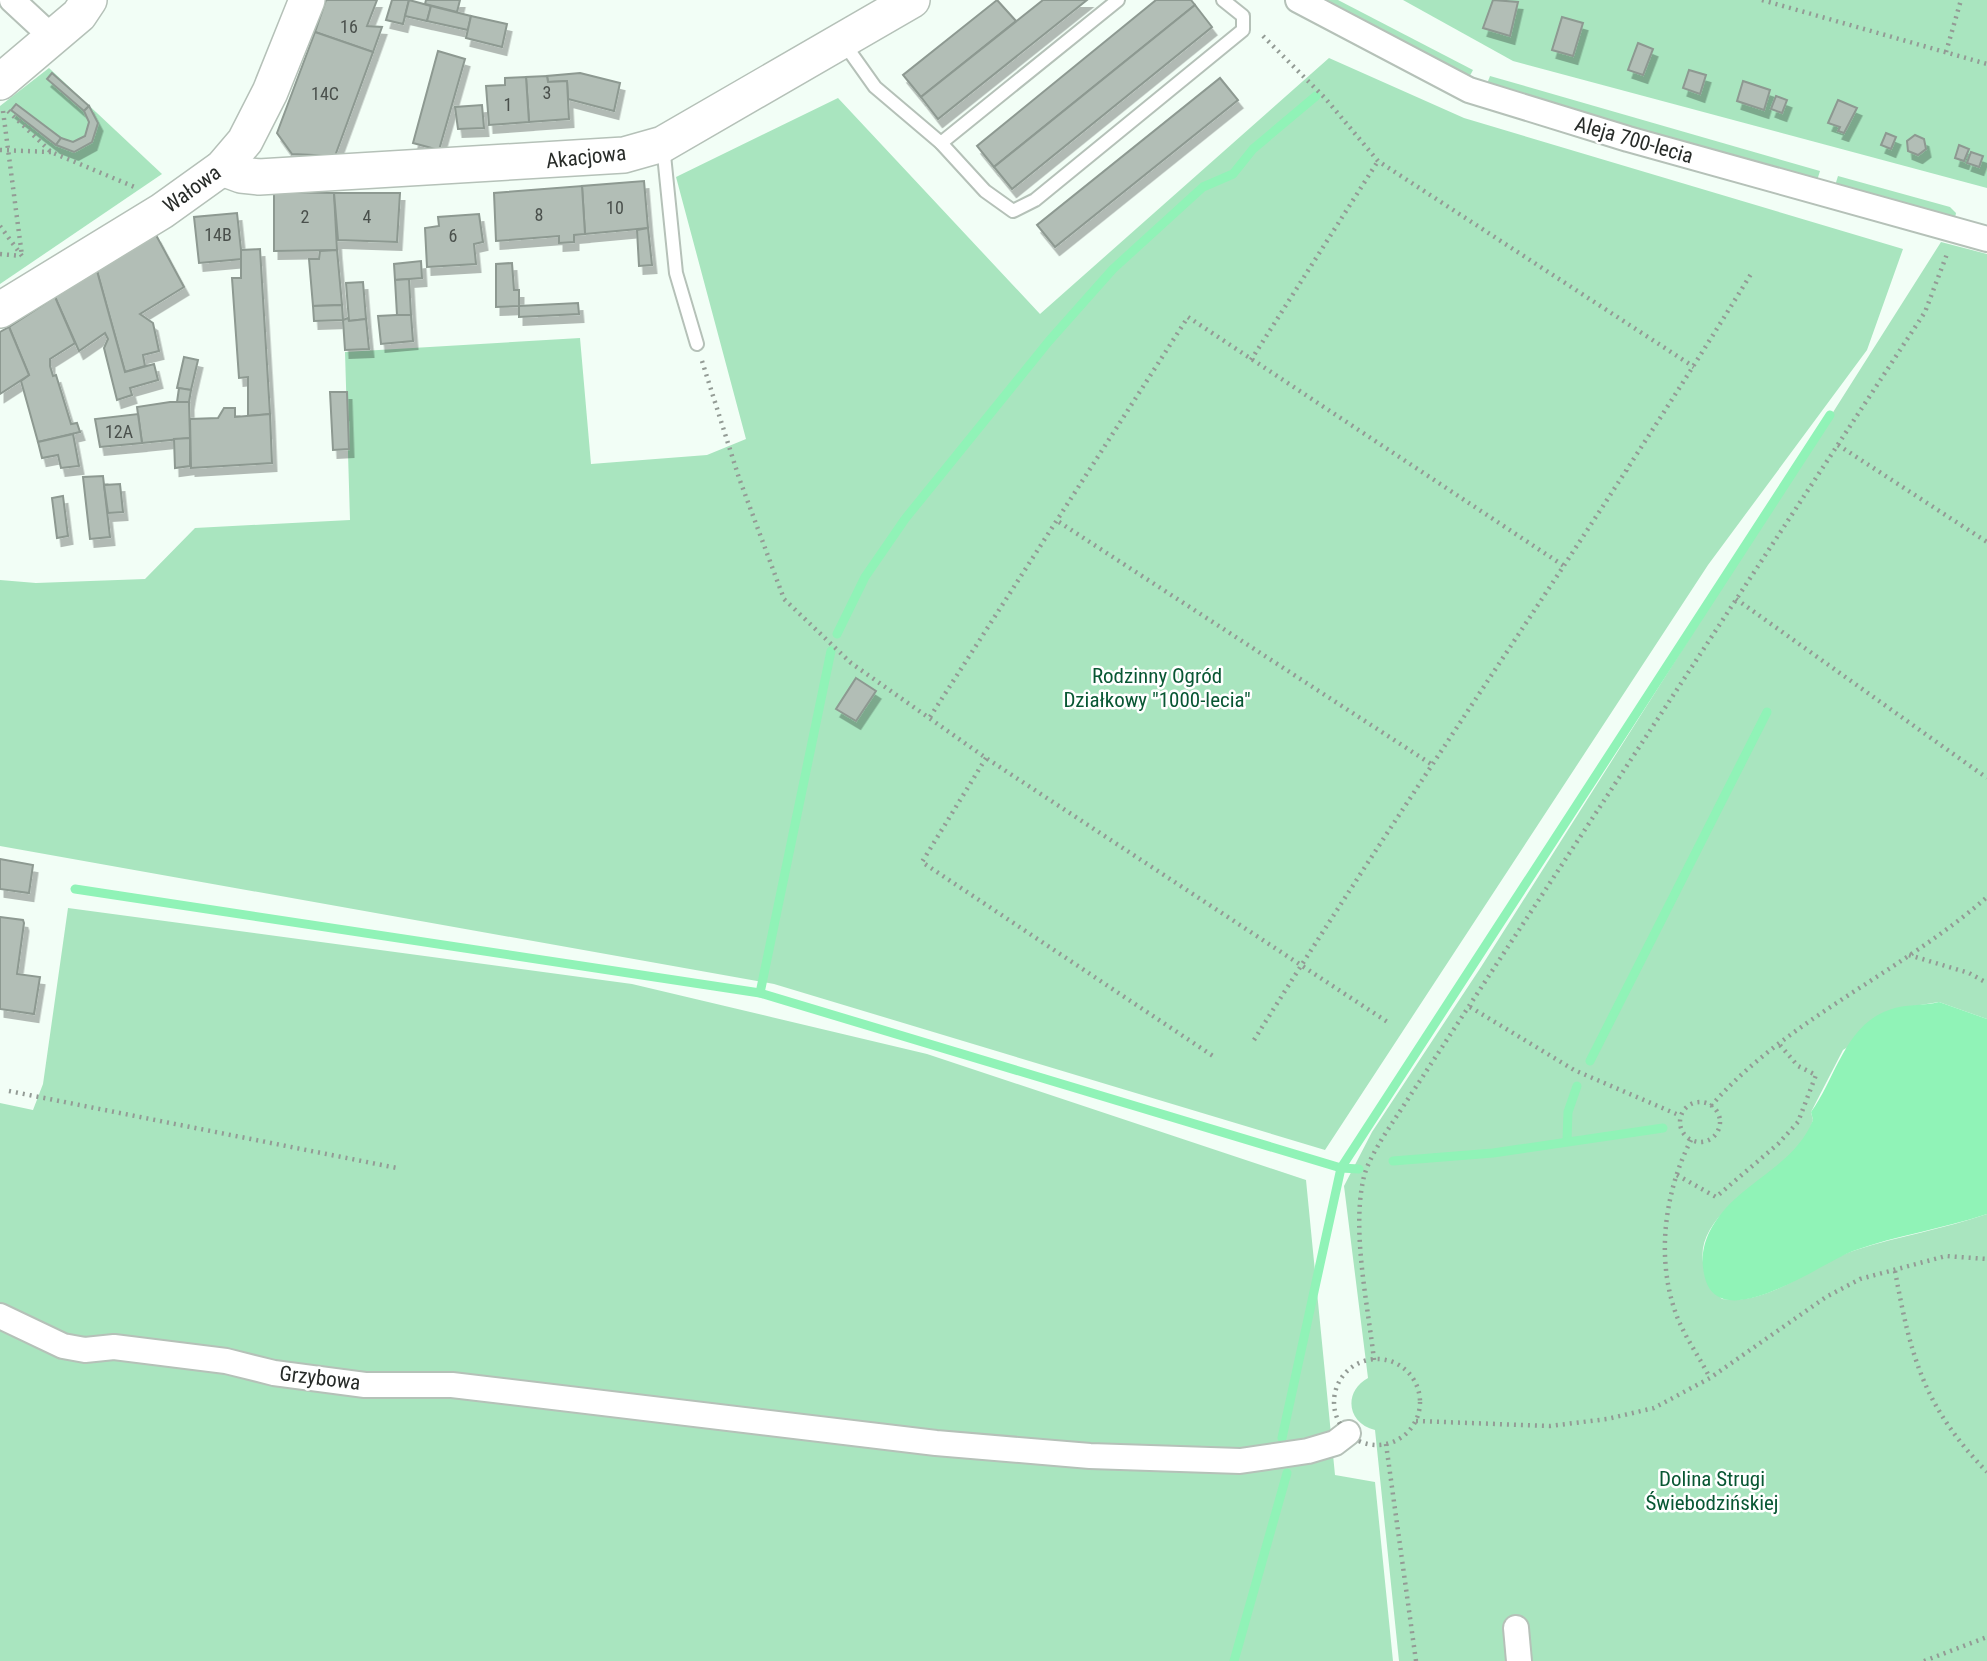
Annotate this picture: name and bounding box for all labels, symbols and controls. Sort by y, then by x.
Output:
house number: 16 [340,16,358,37]
house number: 3 [543,82,551,103]
house number: 14C [311,83,339,104]
house number: 1 [504,94,512,115]
street label: Aleja 700-lecia [1572,112,1696,168]
street label: Akacjowa [545,141,627,173]
street label: Wałowa [159,160,225,218]
house number: 10 [606,197,624,218]
house number: 8 [535,204,543,225]
house number: 2 [301,206,310,227]
house number: 4 [363,206,372,227]
house number: 14B [204,224,232,245]
house number: 6 [449,225,457,246]
house number: 12A [105,421,134,442]
park label: Rodzinny Ogród Działkowy "1000-lecia" [1063,664,1251,712]
street label: Grzybowa [278,1361,362,1395]
park label: Dolina Strugi Świebodzińskiej [1645,1467,1779,1515]

